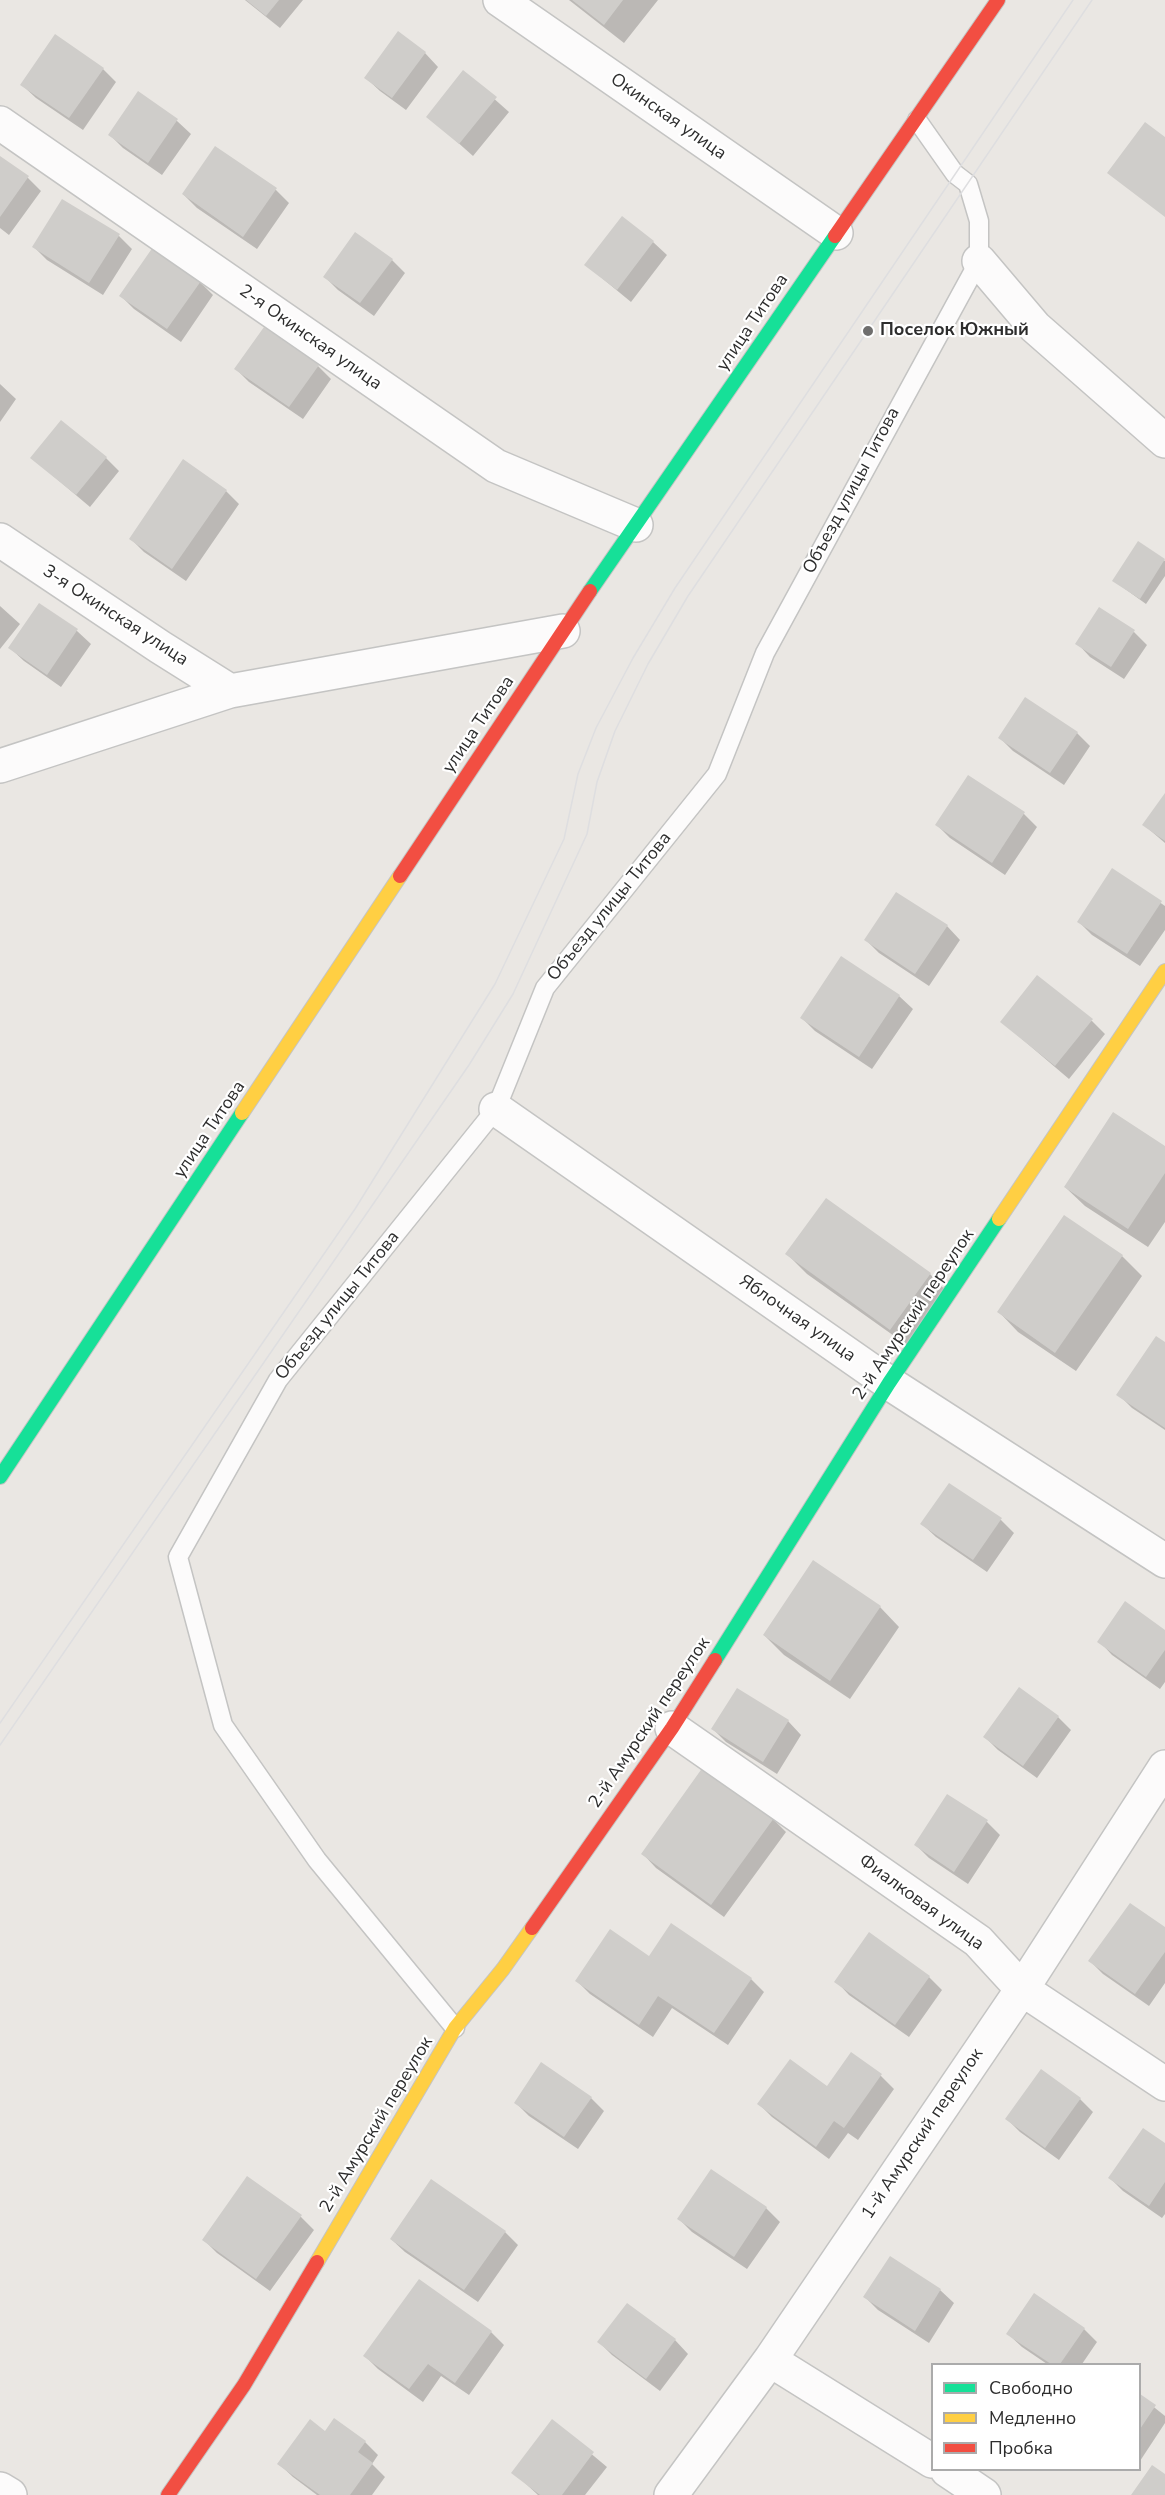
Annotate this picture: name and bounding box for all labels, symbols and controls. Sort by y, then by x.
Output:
street label: Окинская улица [606,69,730,165]
street label: улица Титова [713,270,793,376]
street label: 2-я Окинская улица [234,281,386,395]
place label: Поселок Южный [880,320,1029,342]
marker: Поселок Южный [861,324,875,338]
street label: Объезд улицы Титова [799,404,905,578]
street label: 3-я Окинская улица [38,561,192,671]
street label: улица Титова [439,672,519,778]
street label: Объезд улицы Титова [543,828,677,986]
street label: улица Титова [170,1077,250,1183]
street label: 2-й Амурский переулок [849,1225,979,1405]
street label: Объезд улицы Титова [271,1227,405,1385]
street label: Яблочная улица [735,1271,859,1367]
street label: 2-й Амурский переулок [585,1633,715,1813]
street label: Фиалковая улица [854,1850,988,1956]
street label: 2-й Амурский переулок [316,2033,438,2217]
street label: 1-й Амурский переулок [858,2044,988,2224]
legend [931,2363,1141,2471]
text: Свободно [989,2376,1073,2400]
text: Медленно [989,2406,1076,2430]
text: Пробка [989,2436,1053,2460]

